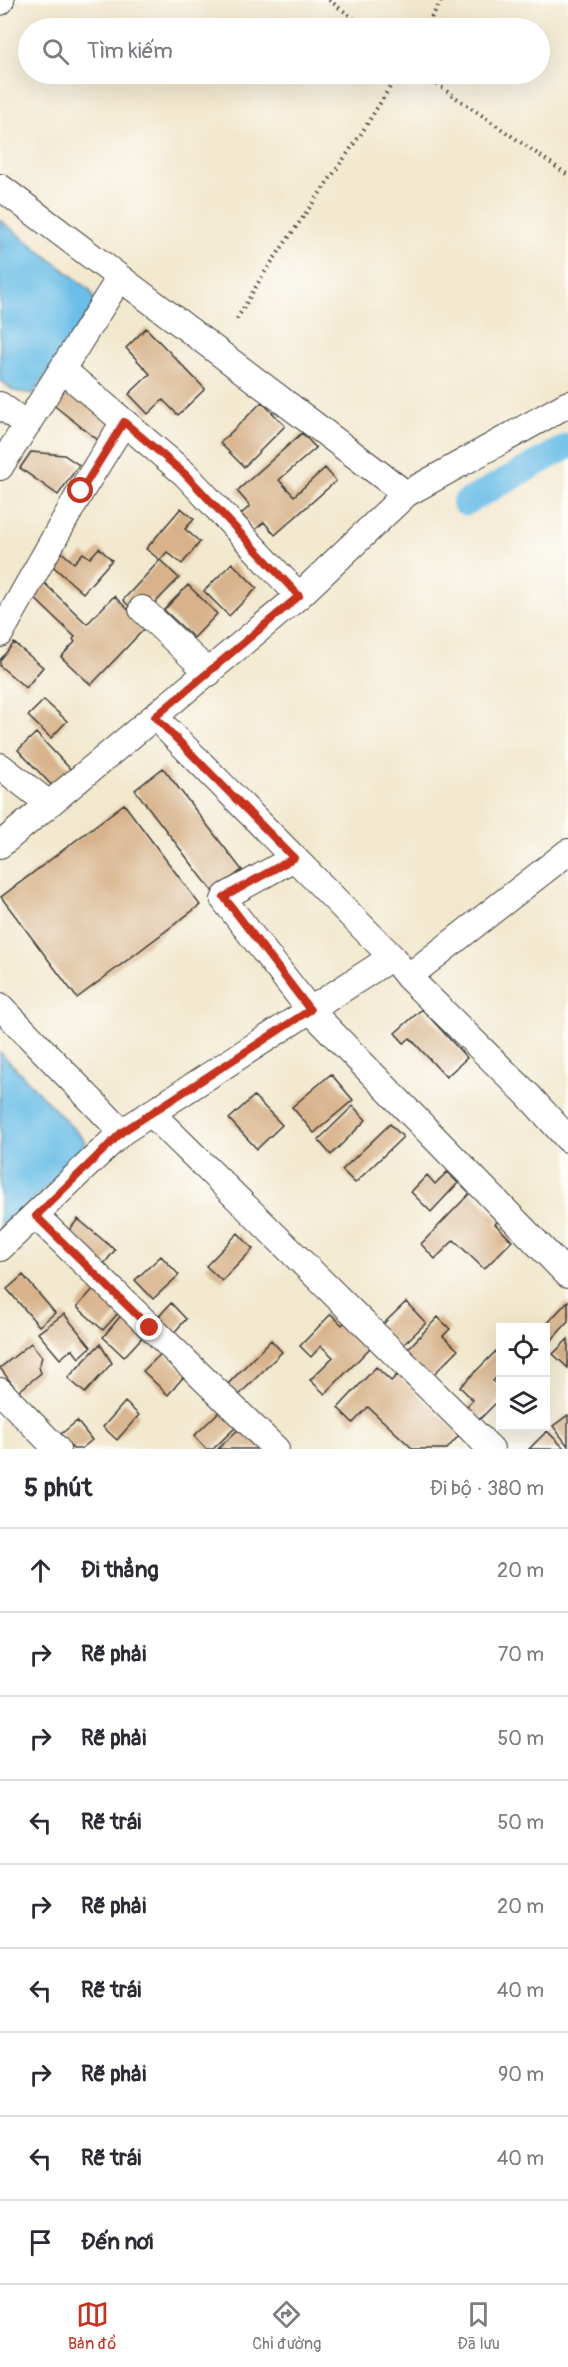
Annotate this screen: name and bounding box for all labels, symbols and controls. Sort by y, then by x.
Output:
search box [18,18,550,84]
icon: search [39,35,72,68]
text: Tìm kiếm [87,37,173,65]
route start [67,477,93,503]
route end [136,1314,162,1340]
map controls [496,1323,550,1431]
button: locate [496,1323,550,1377]
button: layers [496,1377,550,1431]
text: 5 phút [24,1472,92,1504]
text: Đi bộ · 380 m [430,1476,544,1501]
icon: ahead [24,1554,57,1587]
text: Đi thẳng [81,1556,159,1584]
text: 20 m [497,1558,544,1583]
icon: right [24,1638,57,1671]
text: Rẽ phải [81,1640,146,1668]
text: 70 m [498,1642,544,1667]
icon: right [24,1722,57,1755]
text: Rẽ phải [81,1724,146,1752]
text: 50 m [497,1726,544,1751]
icon: left [24,1806,57,1839]
text: Rẽ trái [81,1808,141,1836]
text: 50 m [497,1810,544,1835]
icon: right [24,1890,57,1923]
text: Rẽ phải [81,1892,146,1920]
text: 20 m [497,1894,544,1919]
icon: left [24,1974,57,2007]
text: Rẽ trái [81,1976,141,2004]
text: 40 m [497,1978,544,2003]
icon: right [24,2058,57,2091]
text: Rẽ phải [81,2060,146,2088]
text: 90 m [498,2062,544,2087]
icon: left [24,2142,57,2175]
text: Rẽ trái [81,2144,141,2172]
text: 40 m [497,2146,544,2171]
icon: arrive [24,2226,57,2259]
text: Đến nơi [81,2228,153,2256]
tab: Bản đồ [68,2298,116,2354]
tab: Chỉ đường [252,2298,321,2354]
tab: Đã lưu [457,2298,500,2354]

